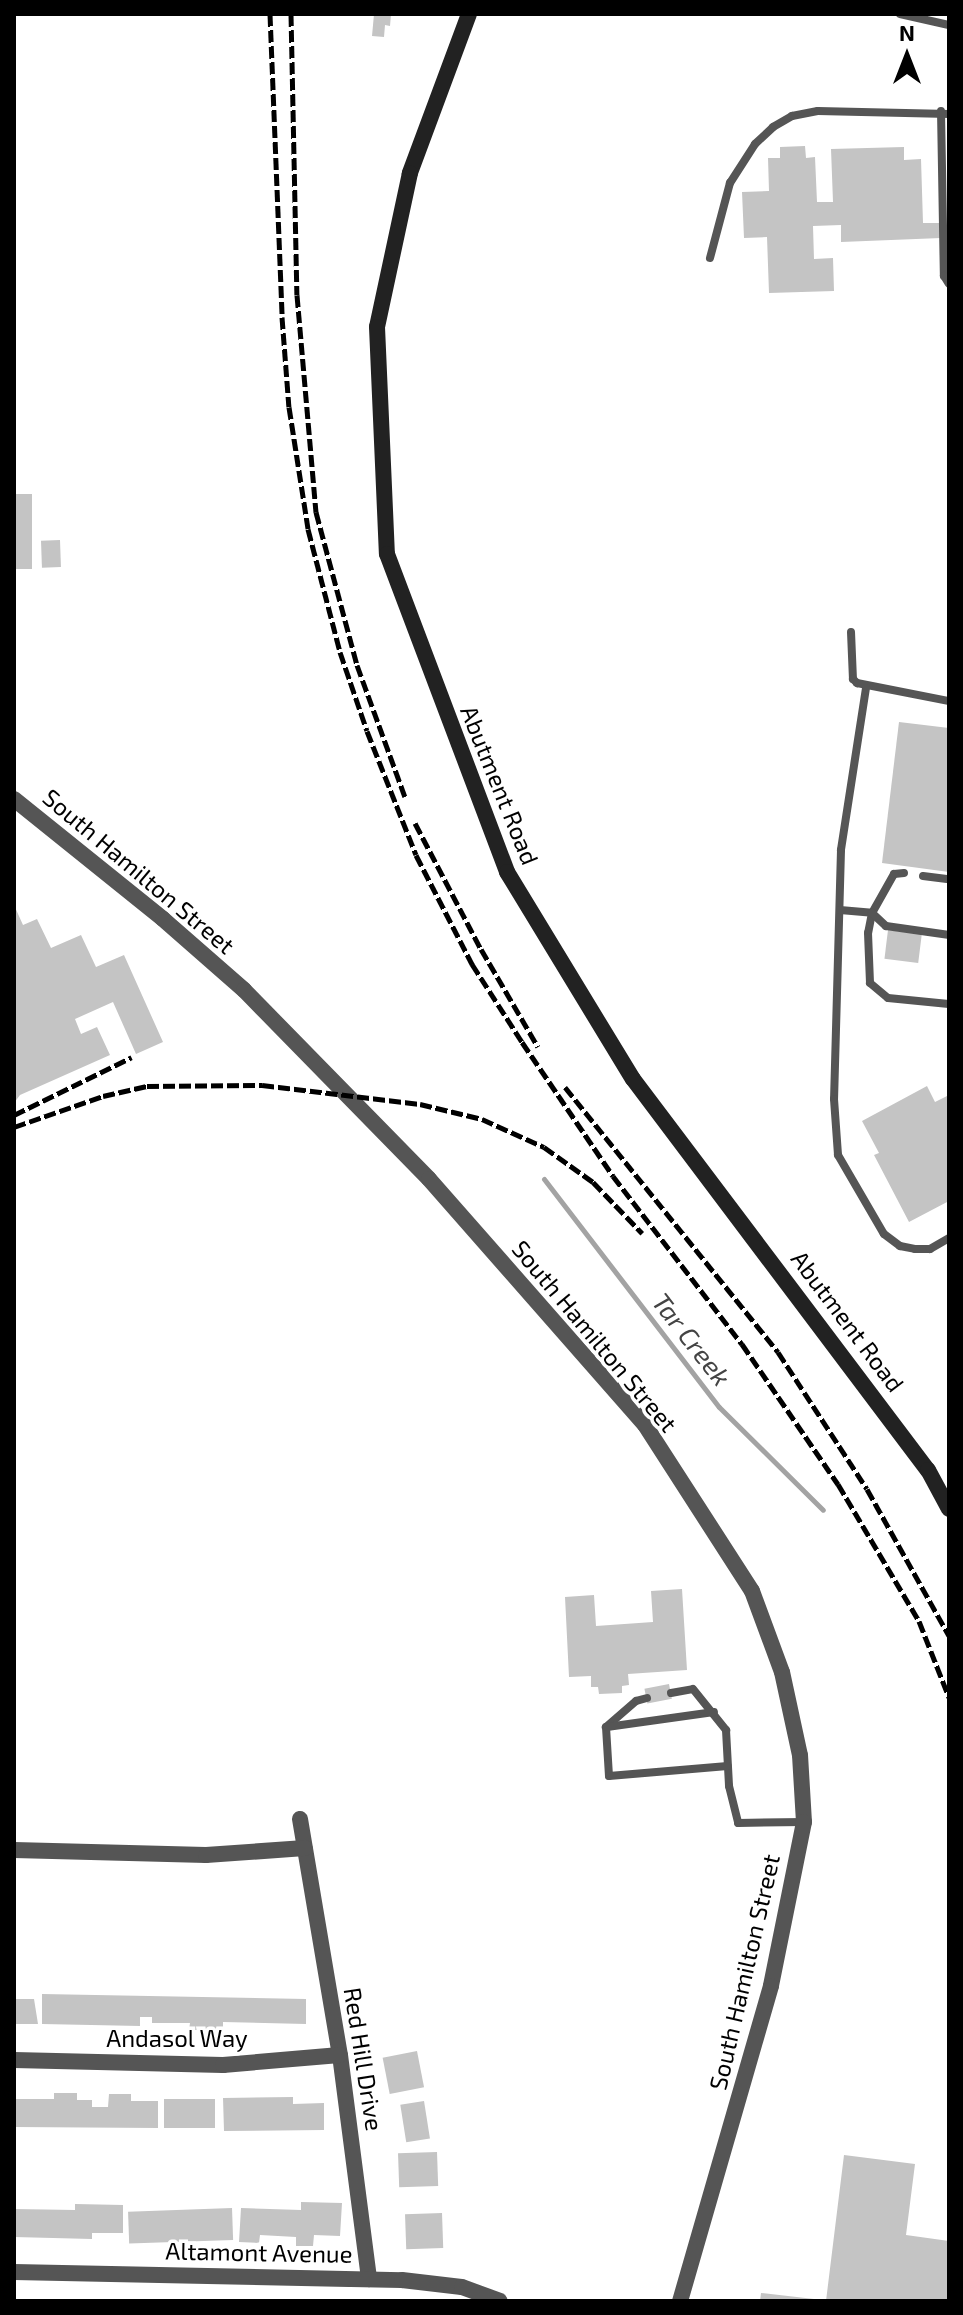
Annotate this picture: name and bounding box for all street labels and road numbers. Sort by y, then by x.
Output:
street label: Abutment Road [455,701,545,869]
street label: South Hamilton Street [37,782,241,960]
street label: South Hamilton Street [506,1234,684,1438]
street label: Abutment Road [786,1245,910,1397]
street label: South Hamilton Street [703,1851,785,2093]
street label: Red Hill Drive [338,1985,390,2133]
street label: Andasol Way [106,2024,248,2052]
street label: Altamont Avenue [165,2236,353,2268]

